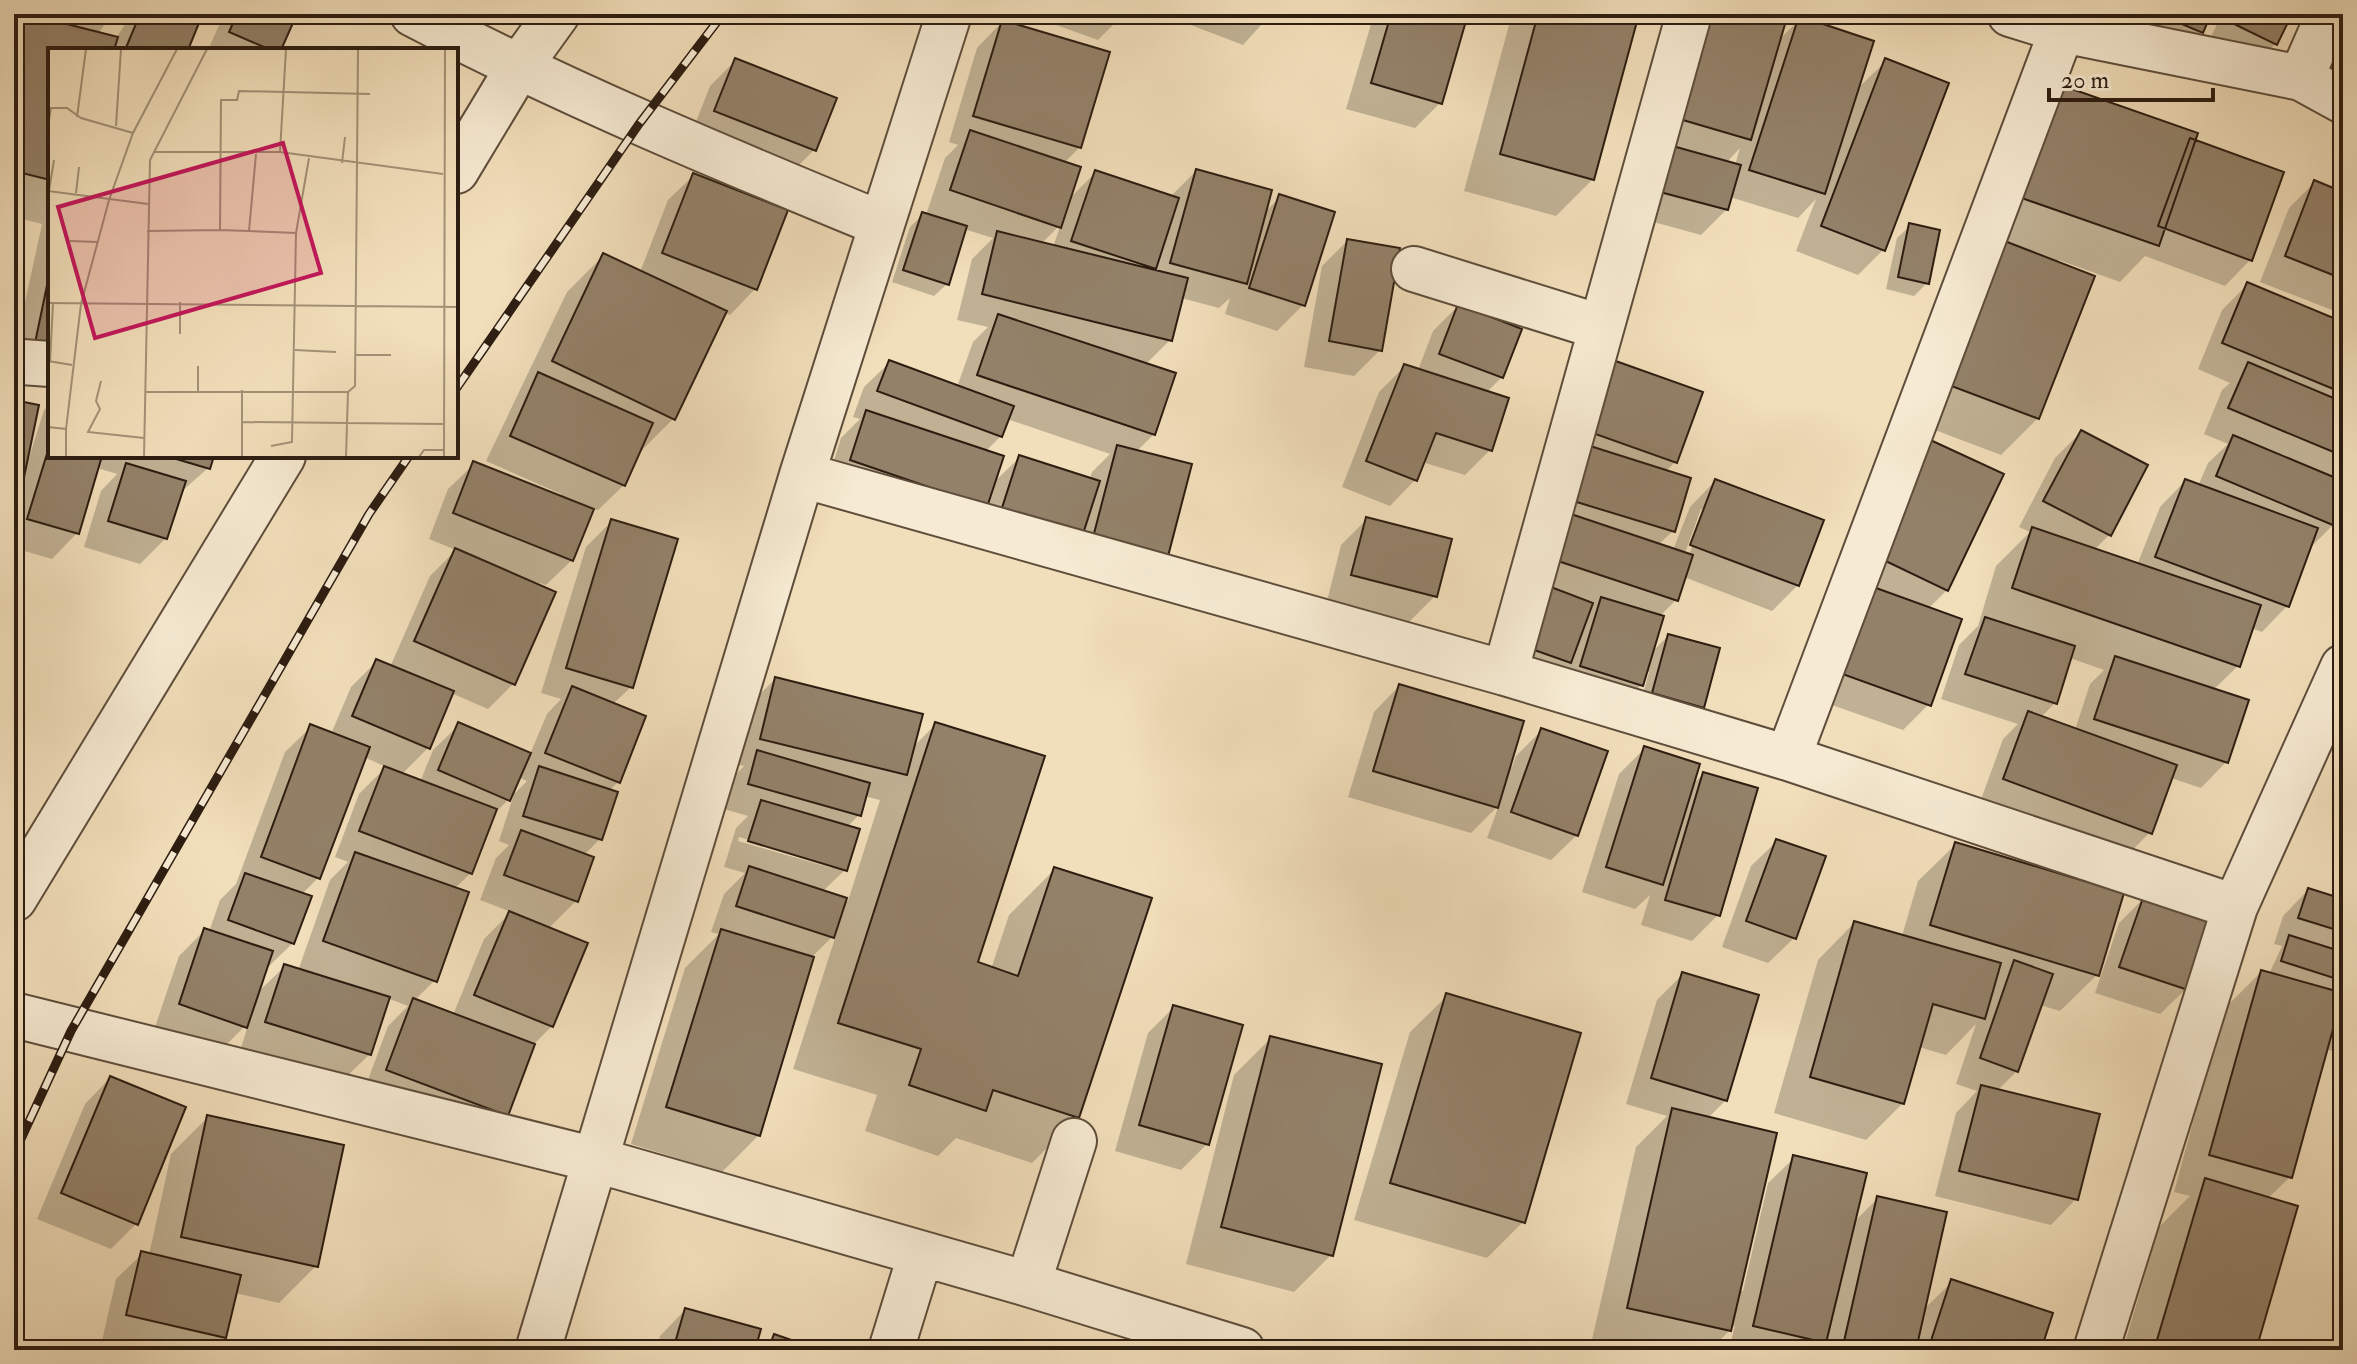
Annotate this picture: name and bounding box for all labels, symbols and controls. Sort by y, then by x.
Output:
inset map [48,48,458,458]
scale bar [2049,52,2213,102]
text: 20 m [2061,65,2110,96]

